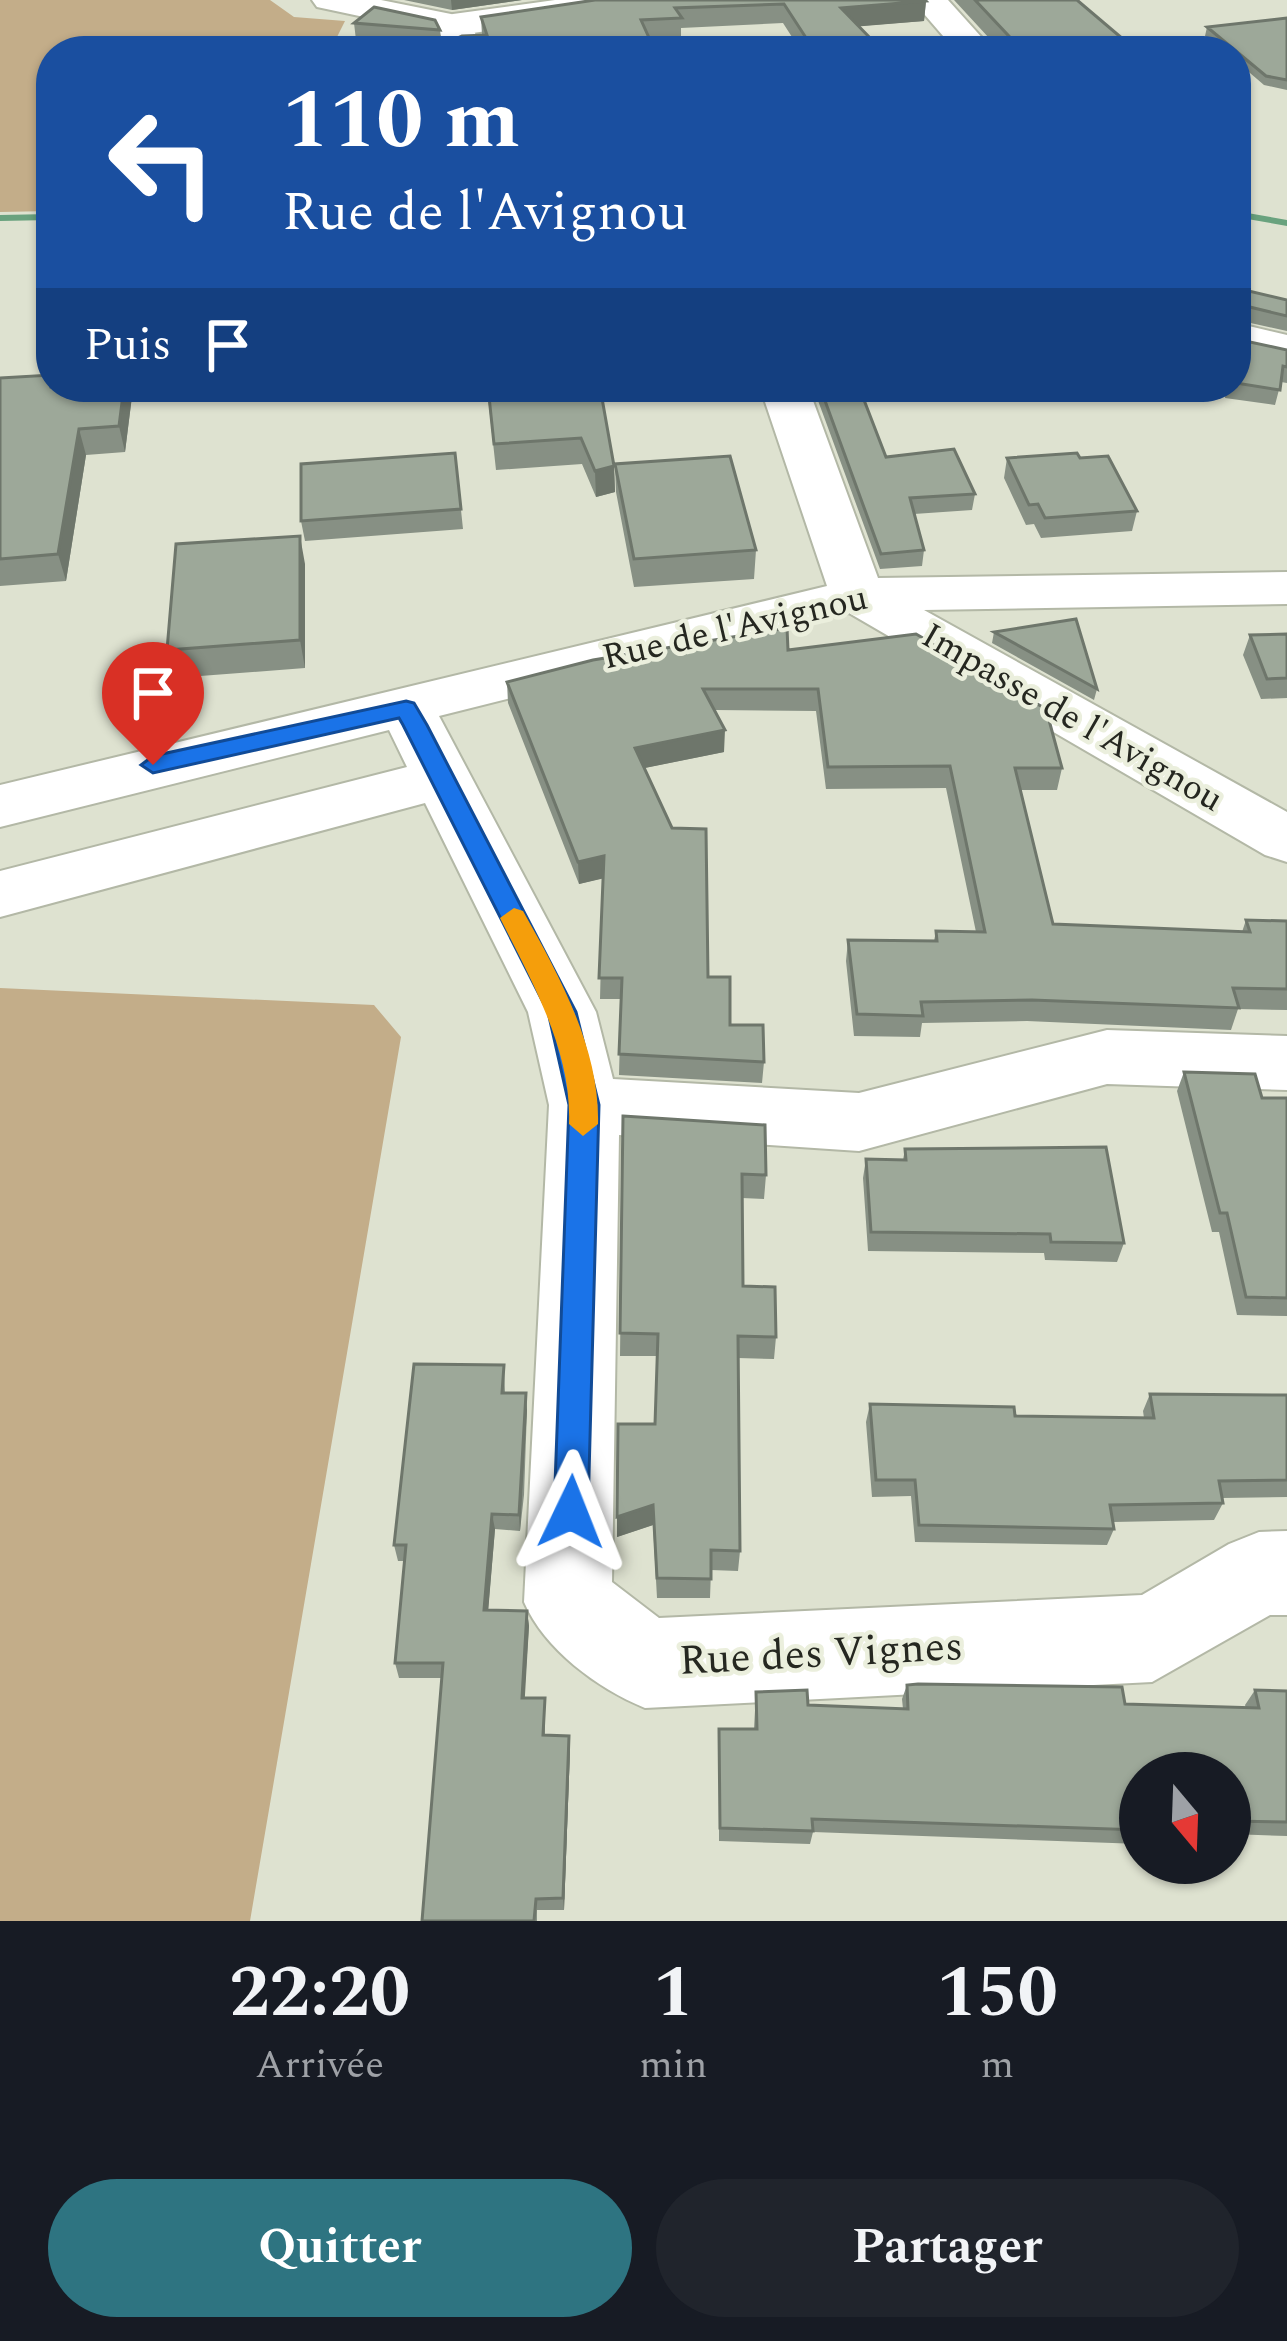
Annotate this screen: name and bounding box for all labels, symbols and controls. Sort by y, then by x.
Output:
text: 110 m [282,57,520,185]
icon: left [84,84,240,240]
text: Rue de l'Avignou [282,172,688,254]
text: Puis [84,311,171,380]
icon: arrive [195,312,261,378]
street label: Rue de l'Avignou [597,571,873,685]
street label: Impasse de l'Avignou [911,609,1233,827]
pin [102,642,204,765]
icon: arrive [120,660,186,726]
position arrow [508,1449,634,1575]
street label: Rue des Vignes [677,1615,965,1693]
north arrow [1119,1752,1251,1884]
map controls [1119,1752,1251,1884]
text: 22:20 [229,1939,410,2048]
text: 1 [653,1939,694,2048]
text: 150 [937,1939,1058,2048]
text: Arrivée [255,2036,384,2095]
text: min [639,2036,707,2095]
text: m [980,2036,1014,2095]
button: Quitter [48,2179,632,2317]
button: Partager [656,2179,1239,2317]

